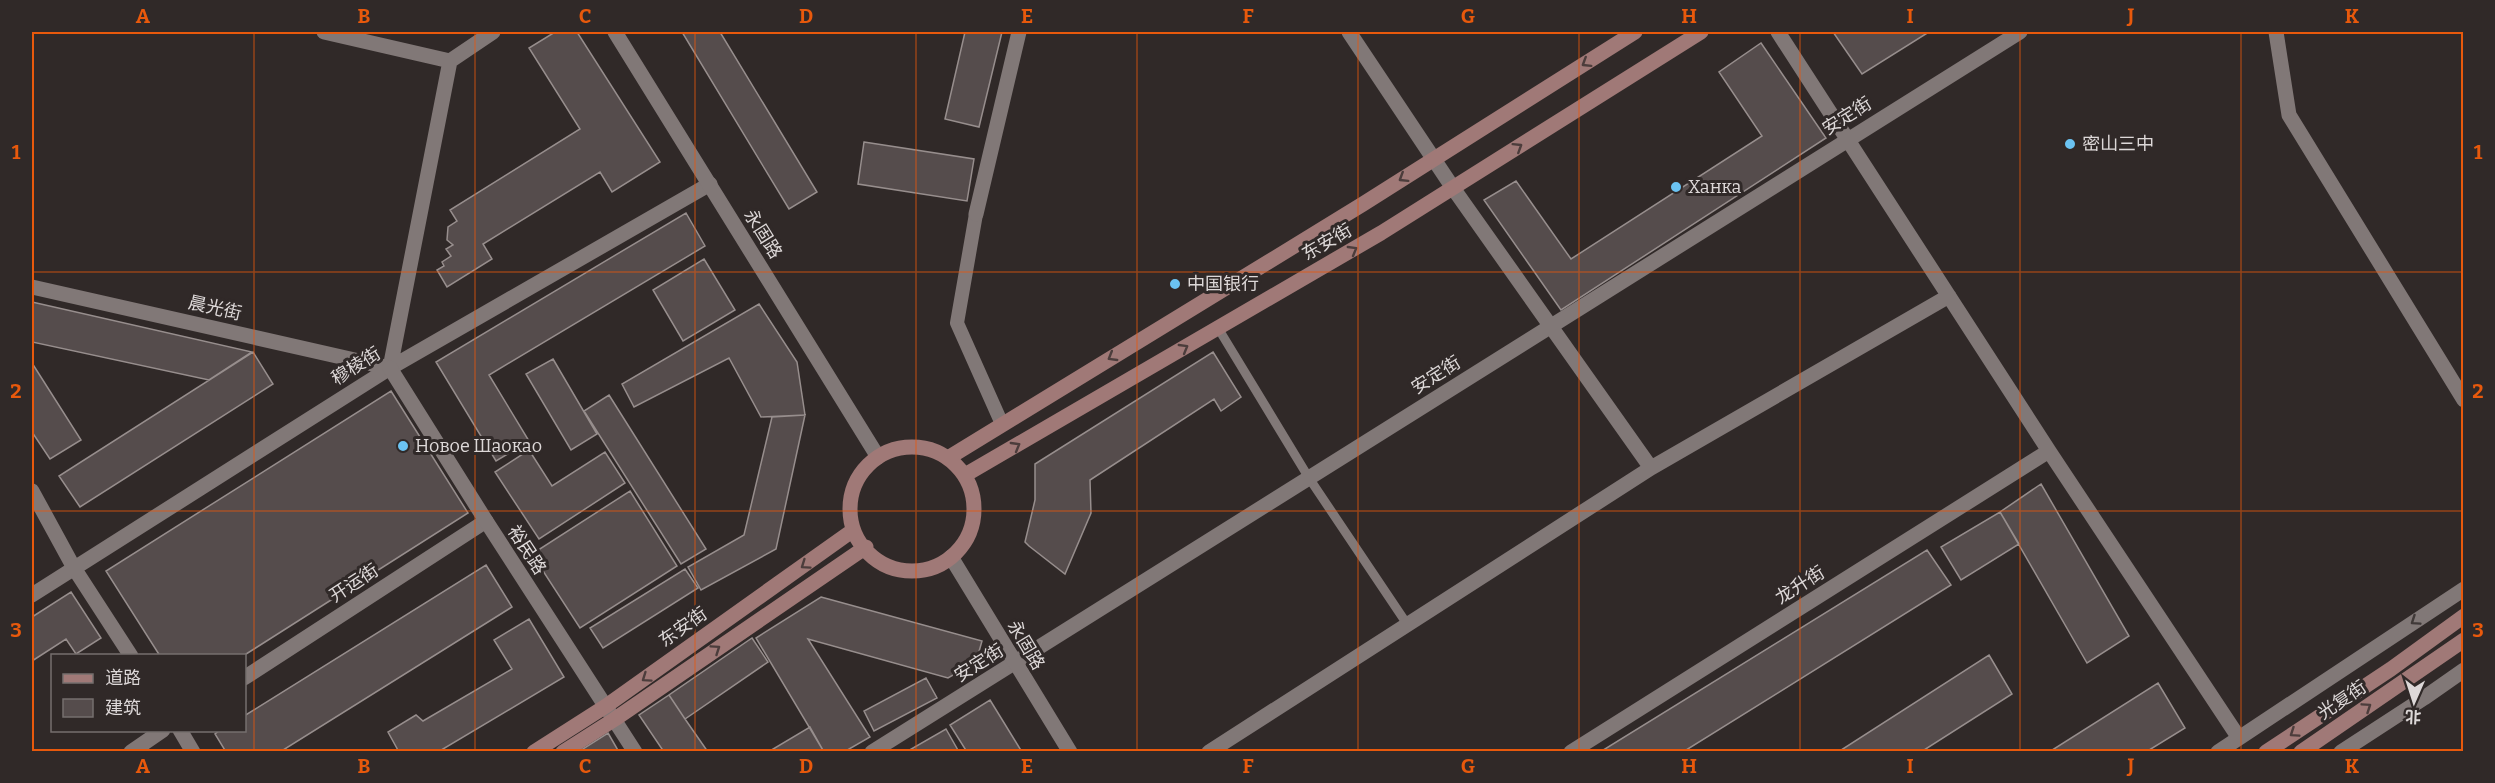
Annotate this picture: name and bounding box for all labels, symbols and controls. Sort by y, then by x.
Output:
text: A [136,4,151,28]
text: B [358,4,371,28]
text: C [579,4,591,28]
text: D [799,4,813,28]
text: E [1021,4,1033,28]
text: F [1242,4,1254,28]
text: G [1461,4,1475,28]
text: H [1681,4,1697,28]
text: I [1906,4,1914,28]
text: J [2127,4,2135,28]
text: K [2345,4,2360,28]
one-way arrow [1582,55,1592,67]
street label: 安定街 [1818,92,1876,140]
place label: 密山三中 [2082,133,2154,155]
marker: 密山三中 [2063,137,2077,151]
text: 1 [12,140,21,164]
text: 1 [2474,140,2483,164]
one-way arrow [1512,142,1522,154]
one-way arrow [1399,171,1409,183]
place label: Ханка [1688,176,1742,198]
marker: Ханка [1669,180,1683,194]
street label: 永固路 [739,205,787,263]
street label: 东安街 [1298,219,1356,265]
one-way arrow [1347,246,1357,257]
place label: 中国银行 [1187,273,1259,295]
marker: 中国银行 [1168,277,1182,291]
street label: 晨光街 [186,291,244,325]
street label: 穆棱街 [327,342,385,390]
one-way arrow [1178,344,1188,355]
one-way arrow [1108,350,1118,362]
street label: 安定街 [1407,351,1465,399]
text: 2 [10,379,22,403]
text: 2 [2472,379,2484,403]
place label: Новое Шаокао [415,435,542,457]
marker: Новое Шаокао [396,439,410,453]
one-way arrow [1009,442,1020,453]
street label: 裕民路 [503,521,551,579]
one-way arrow [800,557,811,568]
street label: 开运街 [325,559,383,607]
street label: 龙升街 [1771,561,1829,609]
street label: 东安街 [655,603,711,651]
one-way arrow [2411,614,2421,626]
street label: 永固路 [1003,616,1049,674]
text: 3 [10,618,22,642]
text: 3 [2472,618,2484,642]
street label: 安定街 [950,639,1008,687]
one-way arrow [710,645,721,656]
legend [51,654,246,732]
text: 道路 [105,667,141,689]
one-way arrow [641,670,652,681]
north arrow [2384,672,2444,732]
street label: 光复街 [2313,676,2371,724]
text: 建筑 [105,697,141,719]
one-way arrow [2360,703,2371,714]
text: 北 [2405,707,2422,726]
one-way arrow [2290,726,2301,737]
text: A [136,754,151,778]
text: B [358,754,371,778]
text: C [579,754,591,778]
text: D [799,754,813,778]
text: E [1021,754,1033,778]
text: F [1242,754,1254,778]
text: G [1461,754,1475,778]
text: H [1681,754,1697,778]
text: I [1906,754,1914,778]
text: J [2127,754,2135,778]
text: K [2345,754,2360,778]

